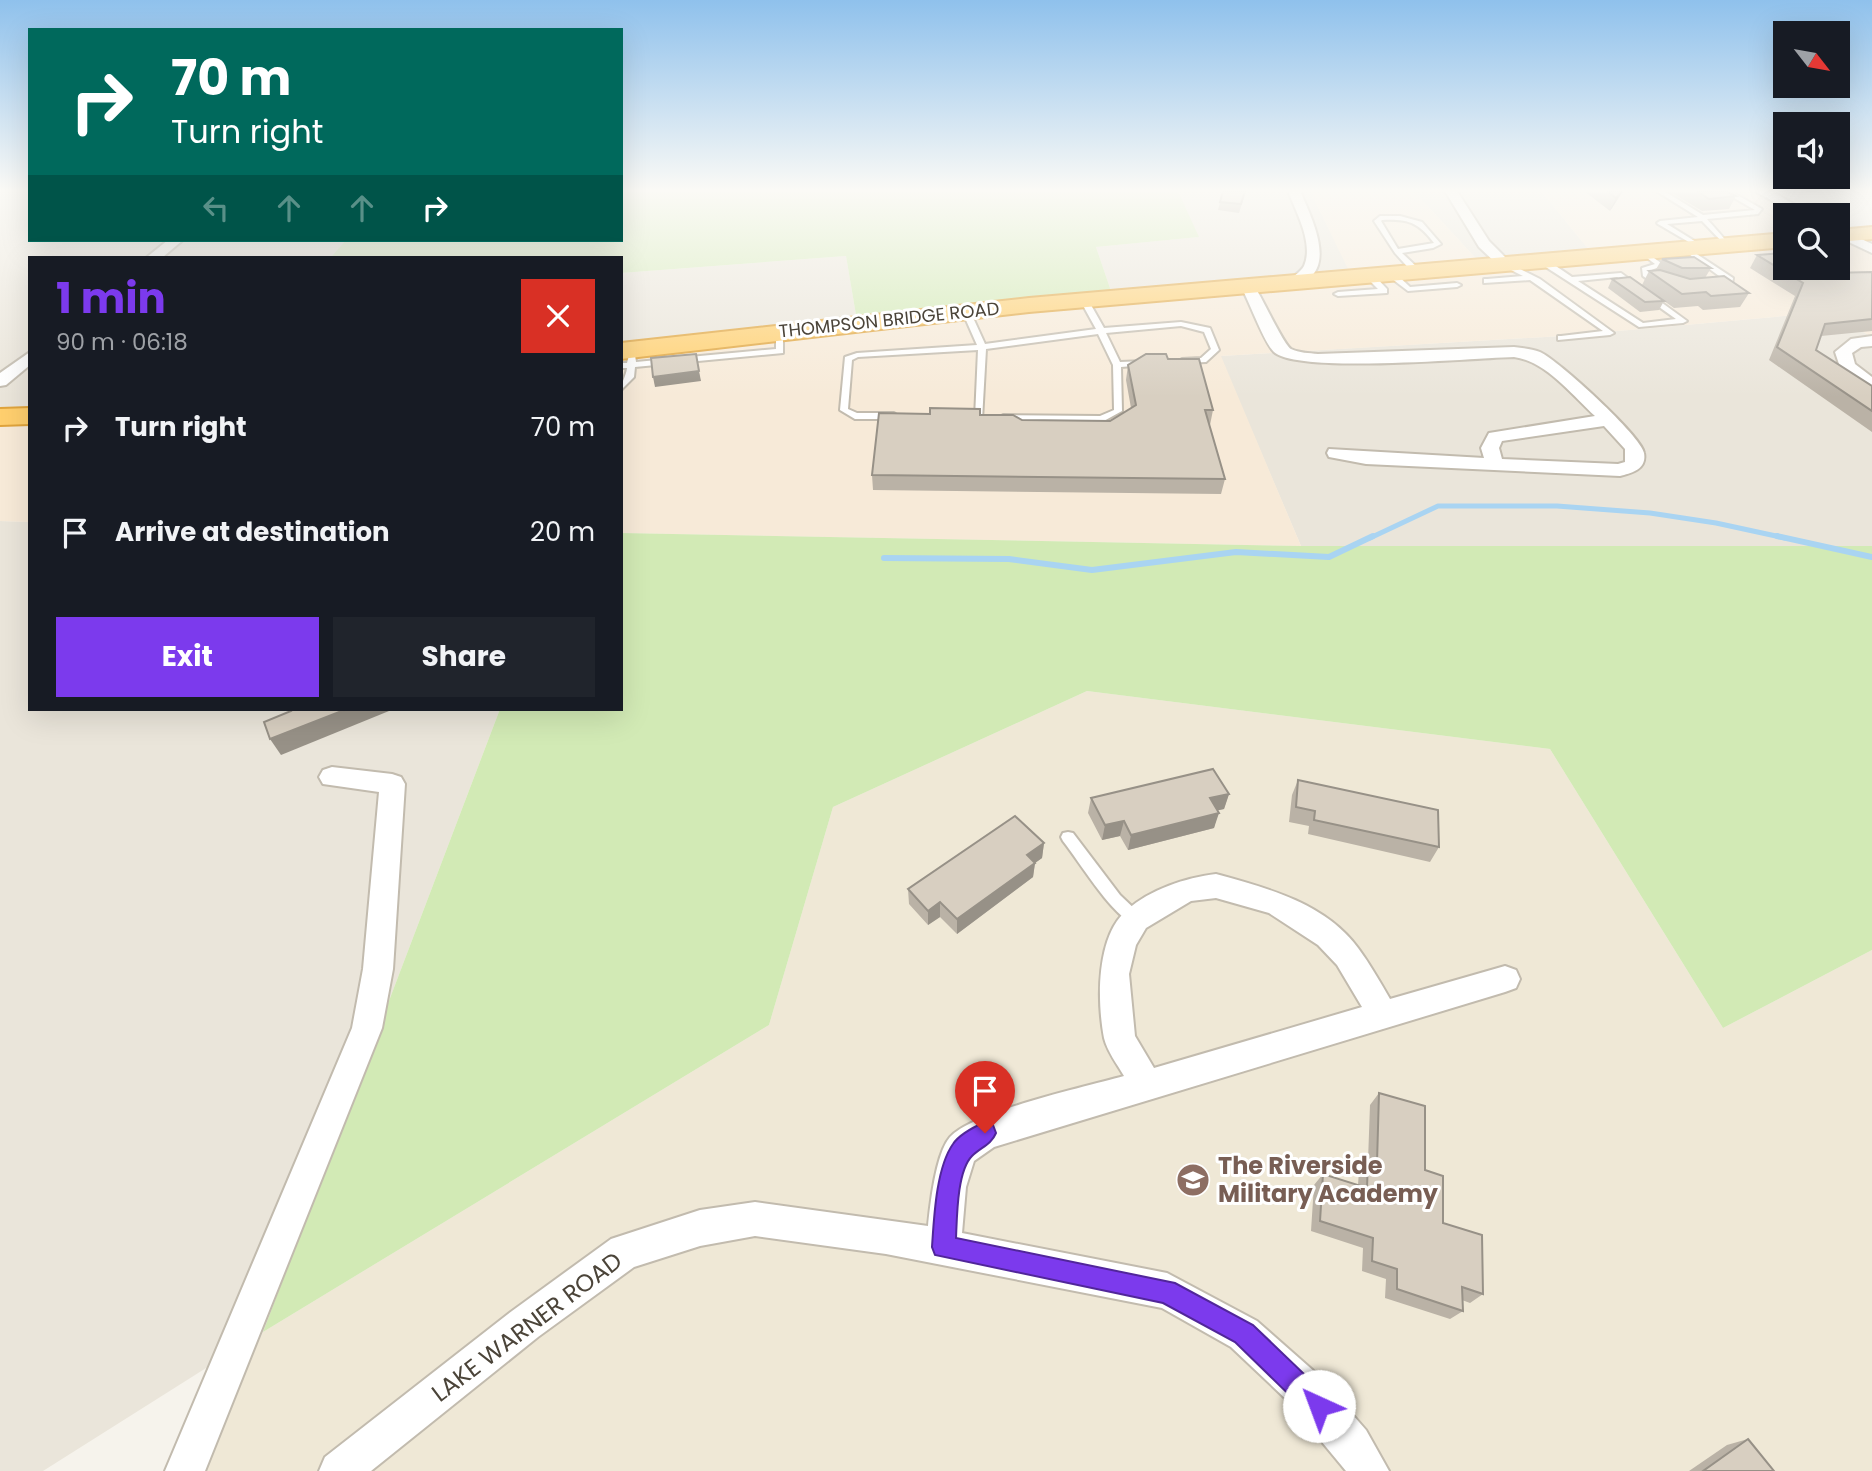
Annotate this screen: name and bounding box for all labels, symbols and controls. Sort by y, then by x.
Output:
north arrow [1773,21,1850,98]
map controls [1773,21,1850,280]
text: 70 m [171,44,291,112]
icon: right [56,56,147,147]
text: Turn right [171,109,323,154]
button: sound [1773,112,1850,189]
icon: left [197,189,235,227]
icon: ahead [270,189,308,227]
icon: ahead [343,189,381,227]
icon: right [416,189,454,227]
button: search [1773,203,1850,280]
text: 1 min [56,269,166,328]
button: close [521,279,595,353]
street label: THOMPSON BRIDGE ROAD [777,295,1000,344]
text: 90 m · 06:18 [56,326,188,358]
icon: right [56,409,94,447]
text: Turn right [115,409,247,445]
text: 70 m [531,409,595,445]
icon: arrive [56,514,94,552]
text: Arrive at destination [115,514,390,550]
text: 20 m [530,514,595,550]
button: Exit [56,617,319,697]
button: Share [333,617,595,697]
pin [955,1061,1015,1133]
icon: arrive [966,1072,1004,1110]
place label: The Riverside Military Academy [1218,1149,1439,1210]
school or university icon: The Riverside Military Academy [1174,1161,1212,1199]
street label: LAKE WARNER ROAD [425,1244,629,1409]
position arrow [1282,1369,1356,1443]

